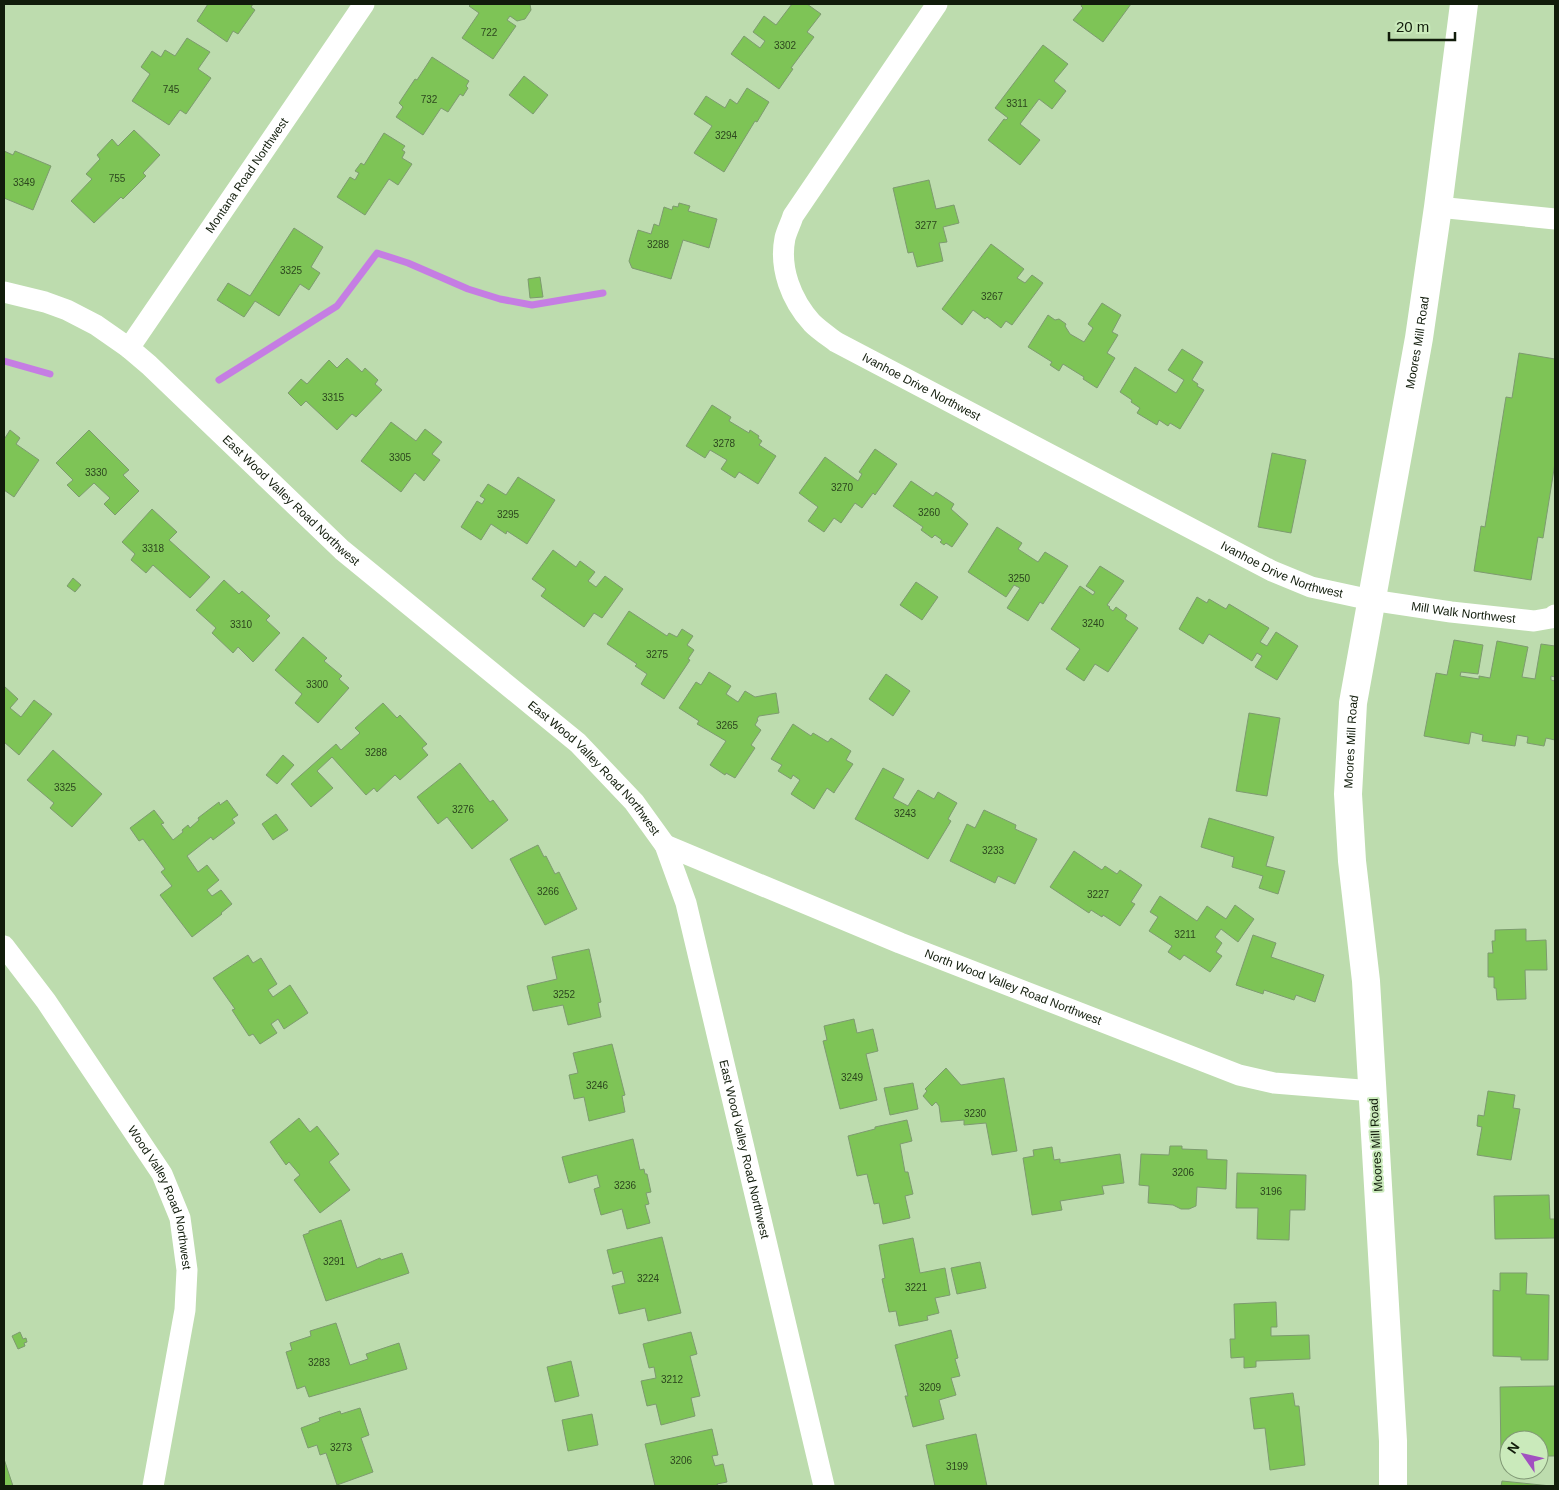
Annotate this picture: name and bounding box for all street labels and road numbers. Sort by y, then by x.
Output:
street label: Montana Road Northwest [203,115,291,236]
street label: Moores Mill Road [1403,295,1432,390]
street label: Ivanhoe Drive Northwest [860,350,983,424]
street label: East Wood Valley Road Northwest [220,432,363,569]
street label: Ivanhoe Drive Northwest [1218,538,1345,601]
street label: Mill Walk Northwest [1410,599,1517,626]
street label: Moores Mill Road [1341,694,1361,789]
street label: East Wood Valley Road Northwest [525,698,663,839]
street label: North Wood Valley Road Northwest [923,946,1104,1028]
street label: East Wood Valley Road Northwest [716,1058,772,1241]
street label: Moores Mill Road [1367,1098,1385,1192]
street label: Wood Valley Road Northwest [125,1123,194,1271]

